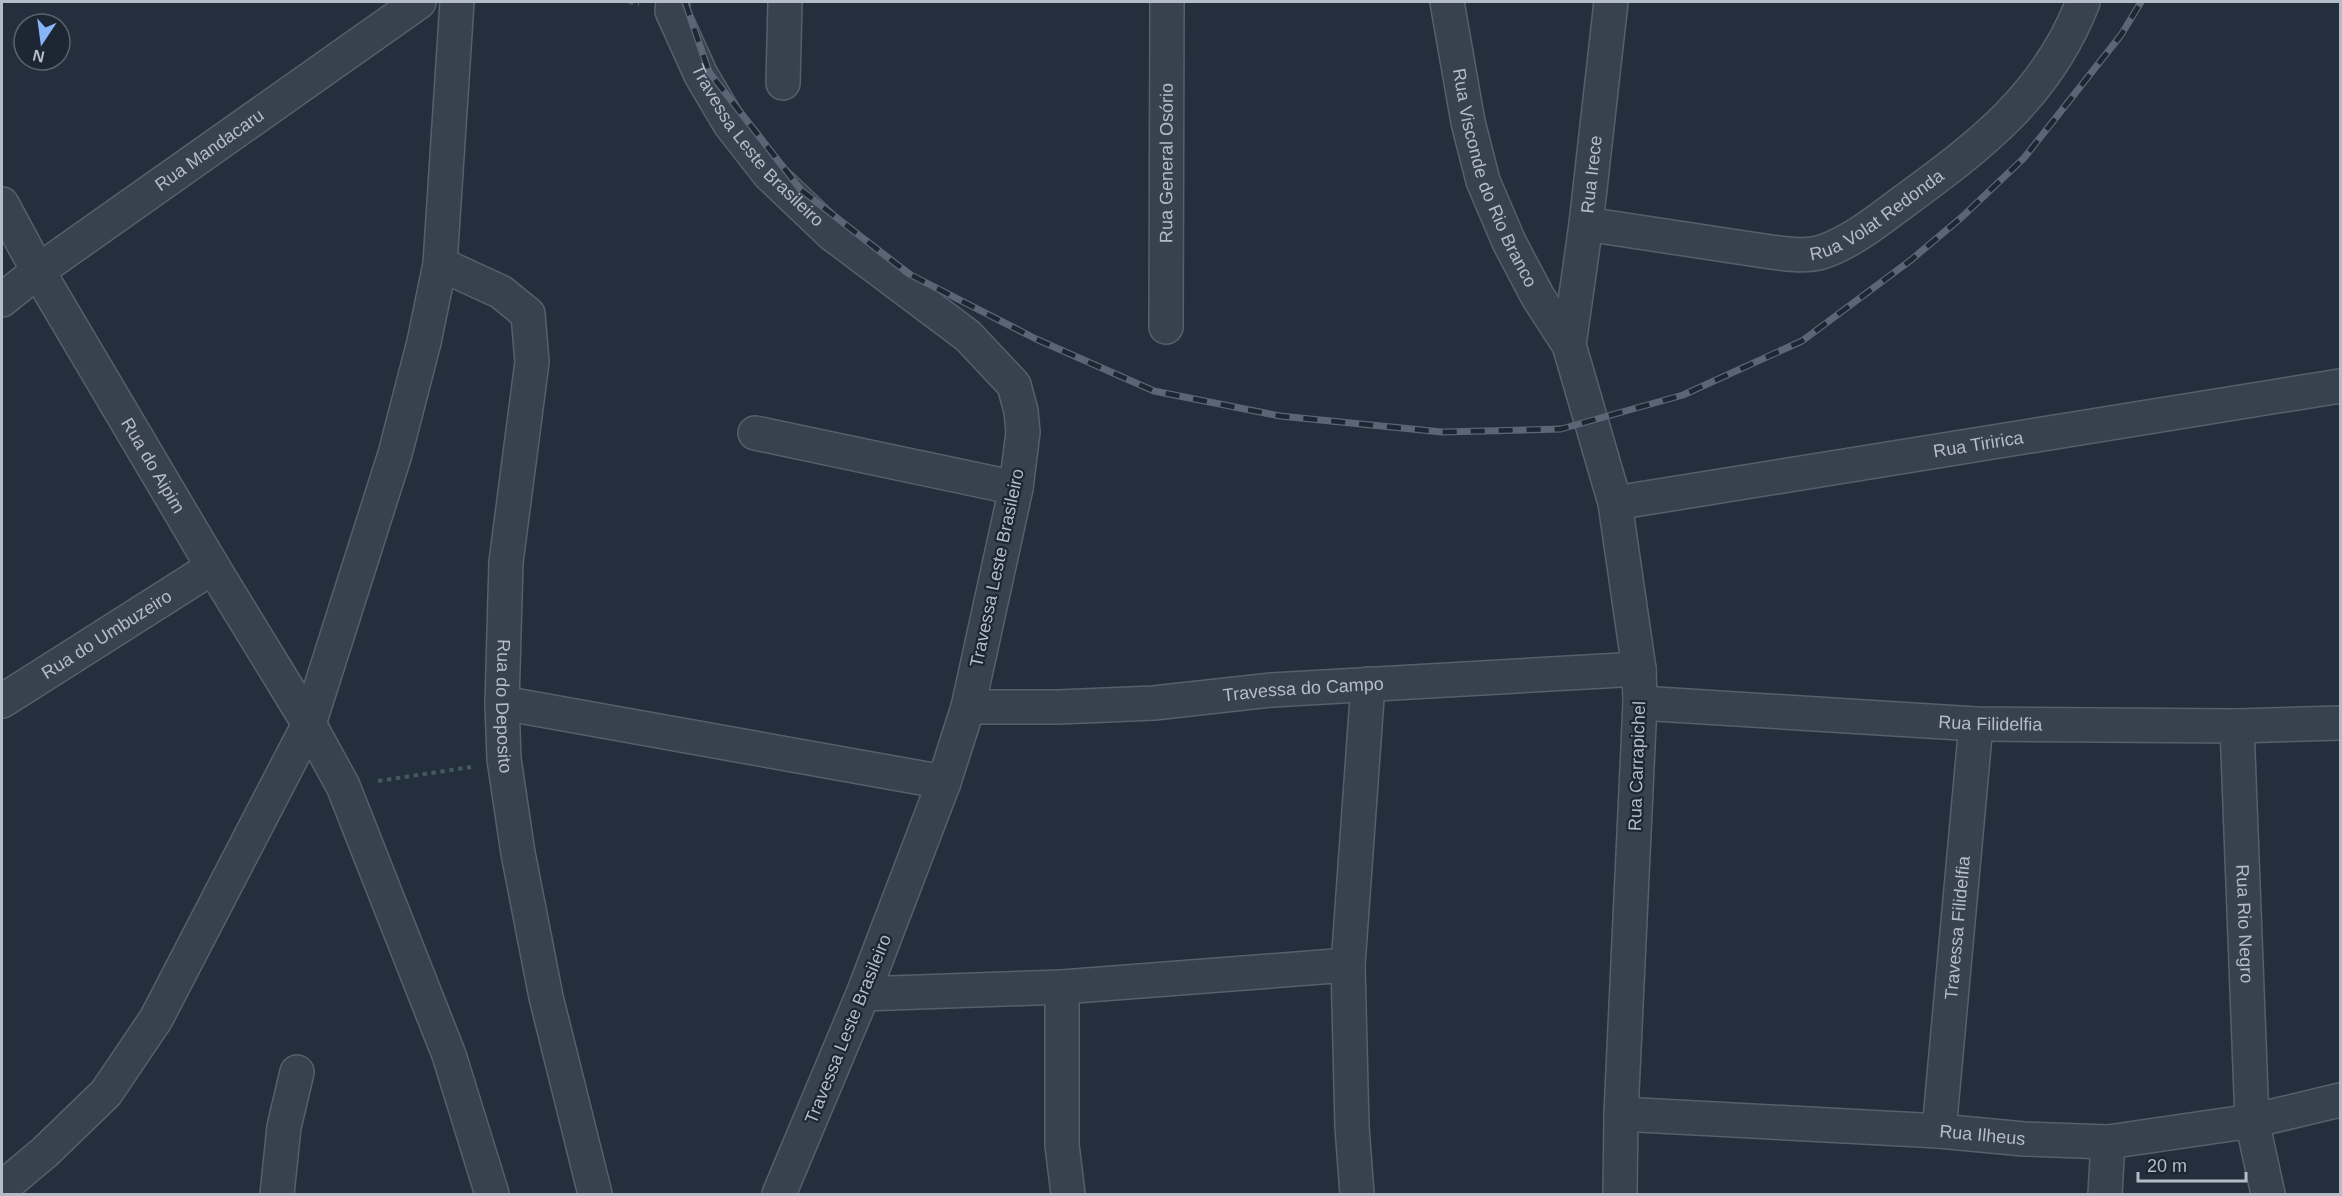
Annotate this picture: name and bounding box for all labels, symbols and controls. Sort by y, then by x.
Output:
north arrow [12,12,72,72]
text: N [31,47,46,66]
street label: Travessa Leste Brasileiro [688,61,828,231]
street label: Rua Visconde do Rio Branco [1449,67,1541,290]
street label: Rua General Osório [1156,83,1177,243]
street label: Rua Mandacaru [151,105,267,195]
street label: Rua Irece [1577,135,1606,214]
street label: Rua Volat Redonda [1808,165,1948,265]
street label: Rua do Aipim [117,414,189,517]
street label: Rua Tiririca [1932,427,2026,461]
street label: Travessa Leste Brasileiro [966,467,1028,669]
street label: Rua do Umbuzeiro [38,586,175,683]
street label: Rua do Deposito [492,639,516,775]
street label: Travessa do Campo [1222,674,1384,705]
street label: Rua Carrapichel [1625,701,1649,831]
street label: Rua Filidelfia [1938,712,2043,735]
street label: Travessa Filidelfia [1941,854,1974,1001]
street label: Rua Rio Negro [2232,864,2257,984]
street label: Travessa Leste Brasileiro [801,931,895,1127]
street label: Rua Ilheus [1939,1121,2026,1149]
scale bar [2138,1145,2246,1183]
text: 20 m [2147,1156,2187,1176]

